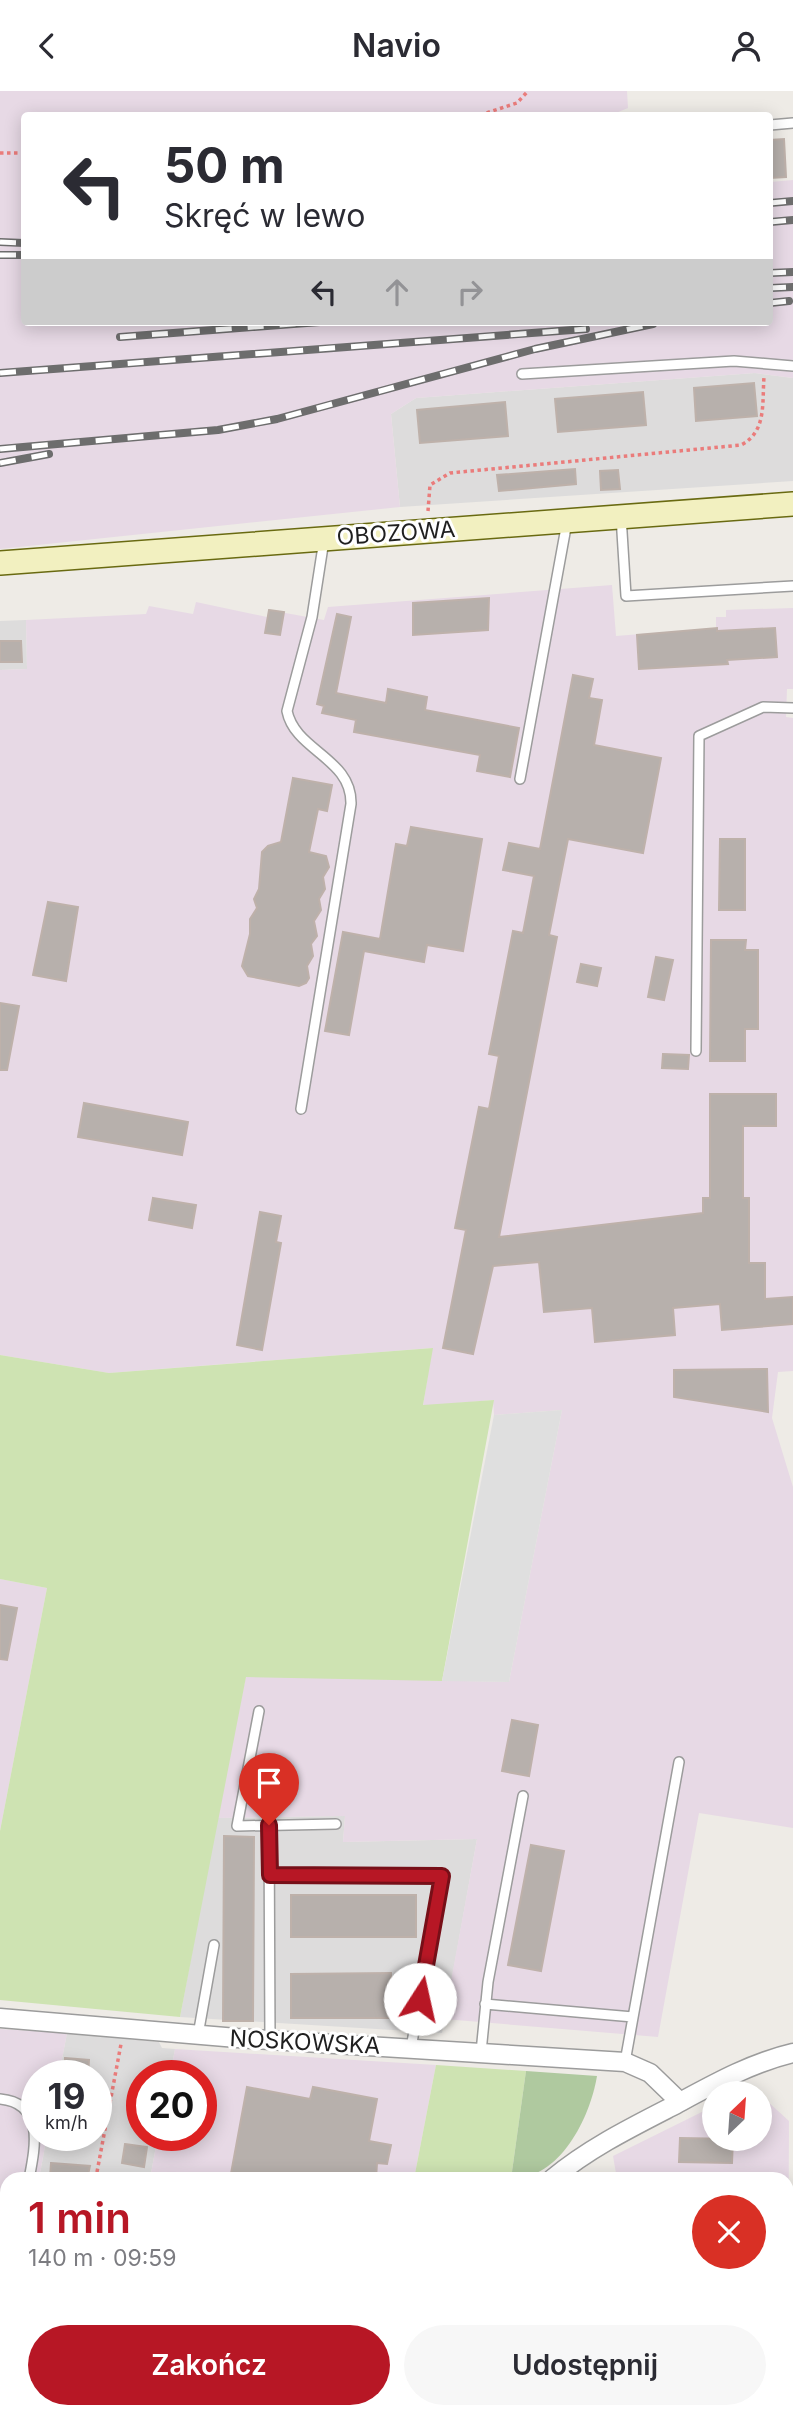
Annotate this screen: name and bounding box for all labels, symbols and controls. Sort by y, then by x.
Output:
text: Navio [352,26,441,65]
icon: back [28,27,66,65]
icon: person [727,27,765,65]
text: 50 m [164,136,285,195]
icon: left [49,140,140,231]
text: Skręć w lewo [164,196,365,235]
icon: left [305,273,343,311]
icon: ahead [378,273,416,311]
icon: right [451,273,489,311]
street label: OBOZOWA [336,515,456,551]
pin [239,1753,299,1825]
icon: arrive [250,1764,288,1802]
position arrow [383,1962,457,2036]
street label: NOSKOWSKA [229,2024,381,2060]
speed limit sign: 20 [126,2060,217,2151]
text: 19 [48,2075,85,2117]
north arrow [702,2081,772,2151]
map controls [702,2081,772,2151]
text: km/h [45,2112,88,2133]
text: 1 min [28,2192,131,2243]
button: close [692,2195,766,2269]
text: 140 m · 09:59 [28,2244,177,2272]
button: Zakończ [28,2325,390,2405]
button: Udostępnij [404,2325,766,2405]

